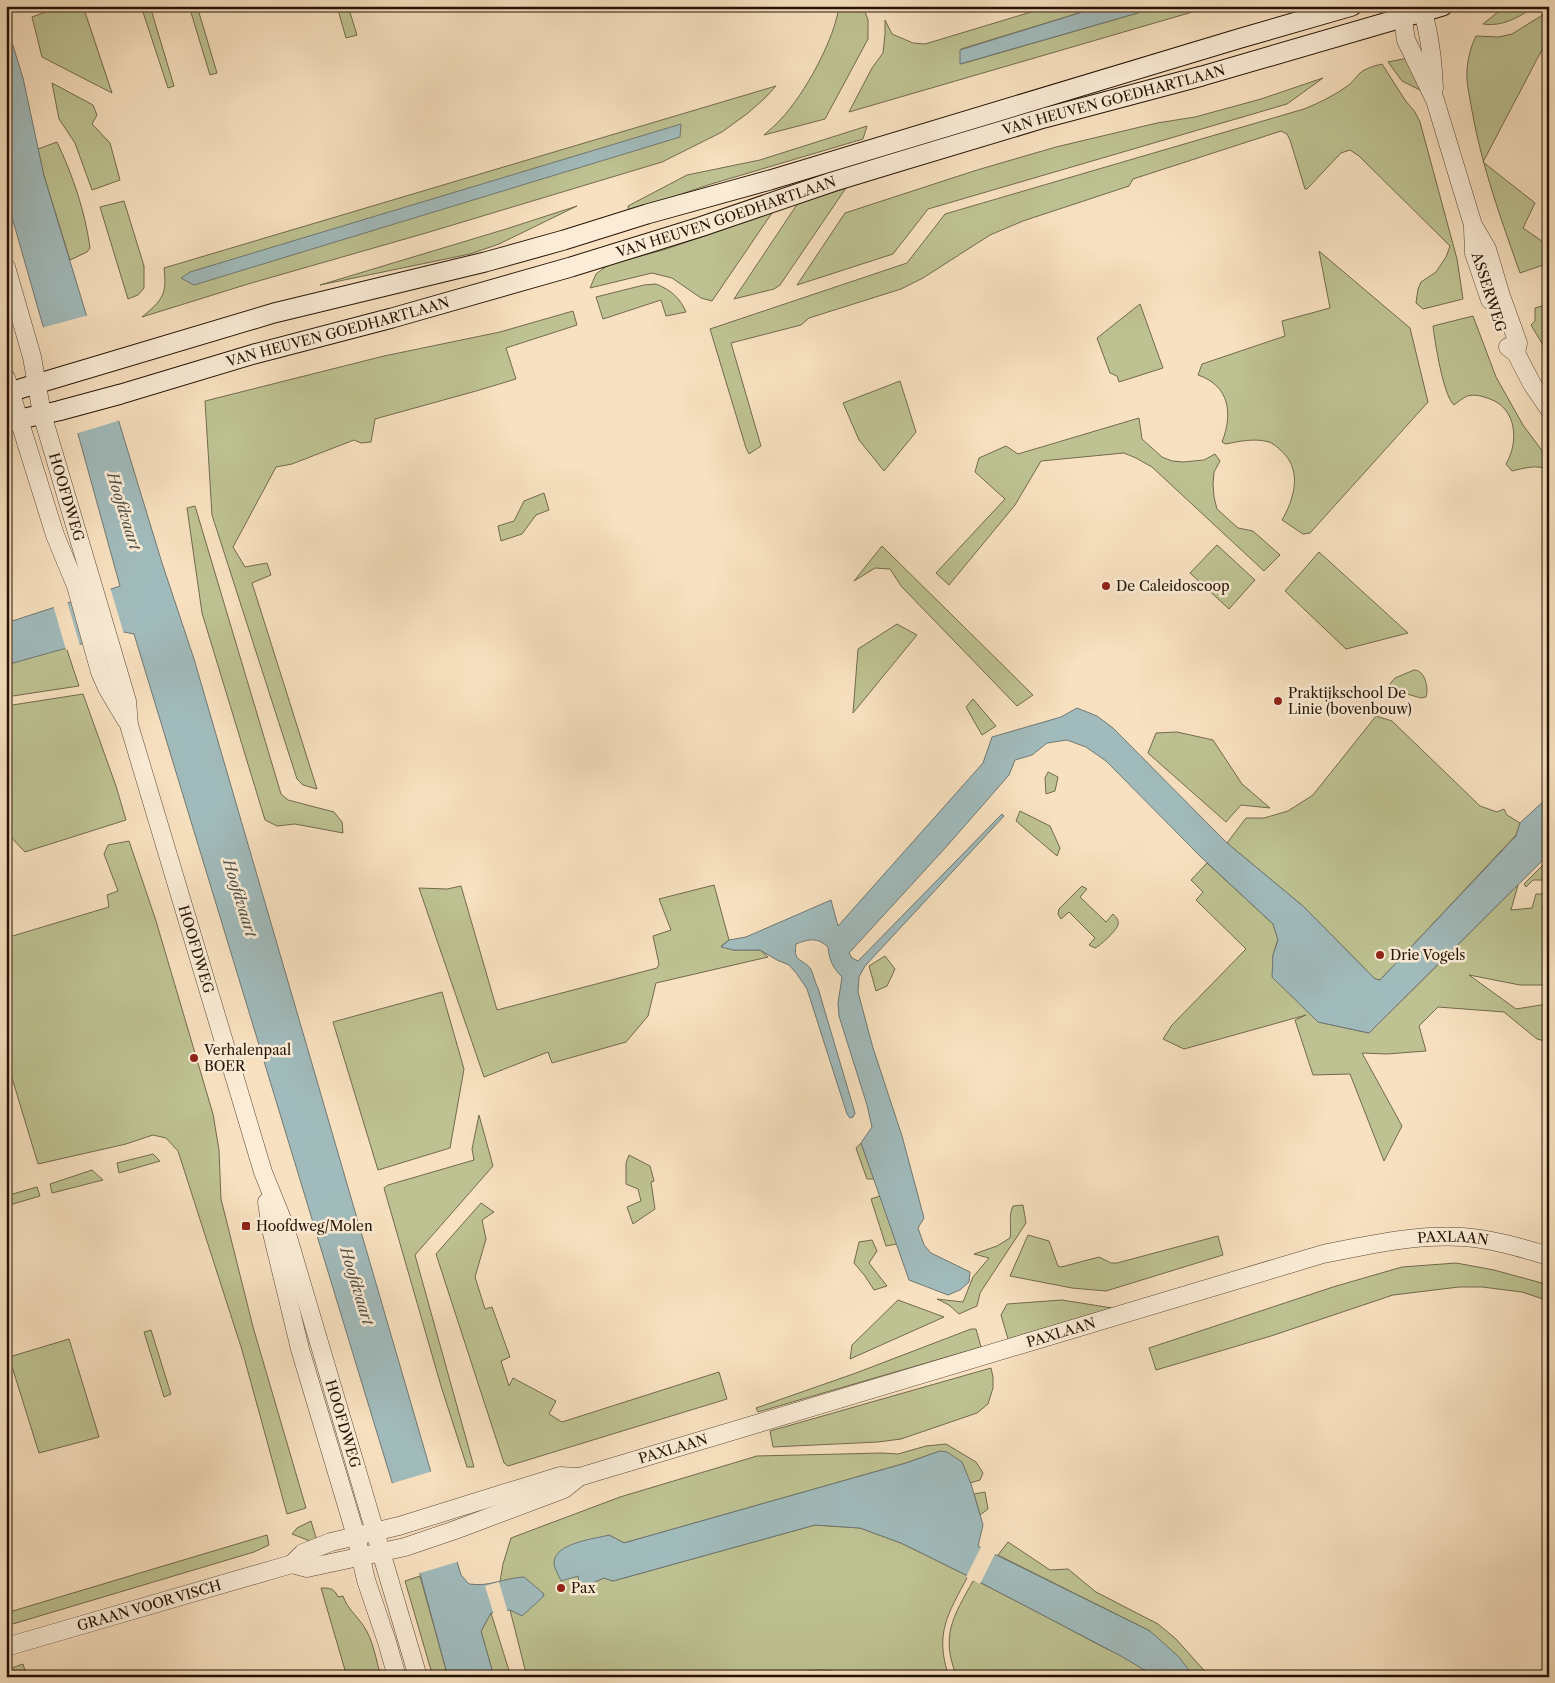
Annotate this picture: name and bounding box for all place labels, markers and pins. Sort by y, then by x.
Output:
place label: De Caleidoscoop [1116,577,1230,595]
marker: De Caleidoscoop [1100,580,1112,592]
place label: Praktijkschool De Linie (bovenbouw) [1288,684,1412,718]
marker: Praktijkschool De Linie (bovenbouw) [1272,695,1284,707]
place label: Drie Vogels [1390,946,1465,964]
marker: Drie Vogels [1374,949,1386,961]
place label: Verhalenpaal BOER [203,1041,291,1075]
marker: Verhalenpaal BOER [188,1052,200,1064]
place label: Hoofdweg/Molen [256,1217,373,1235]
marker: Hoofdweg/Molen [240,1220,252,1232]
place label: Pax [571,1579,596,1597]
marker: Pax [555,1582,567,1594]

